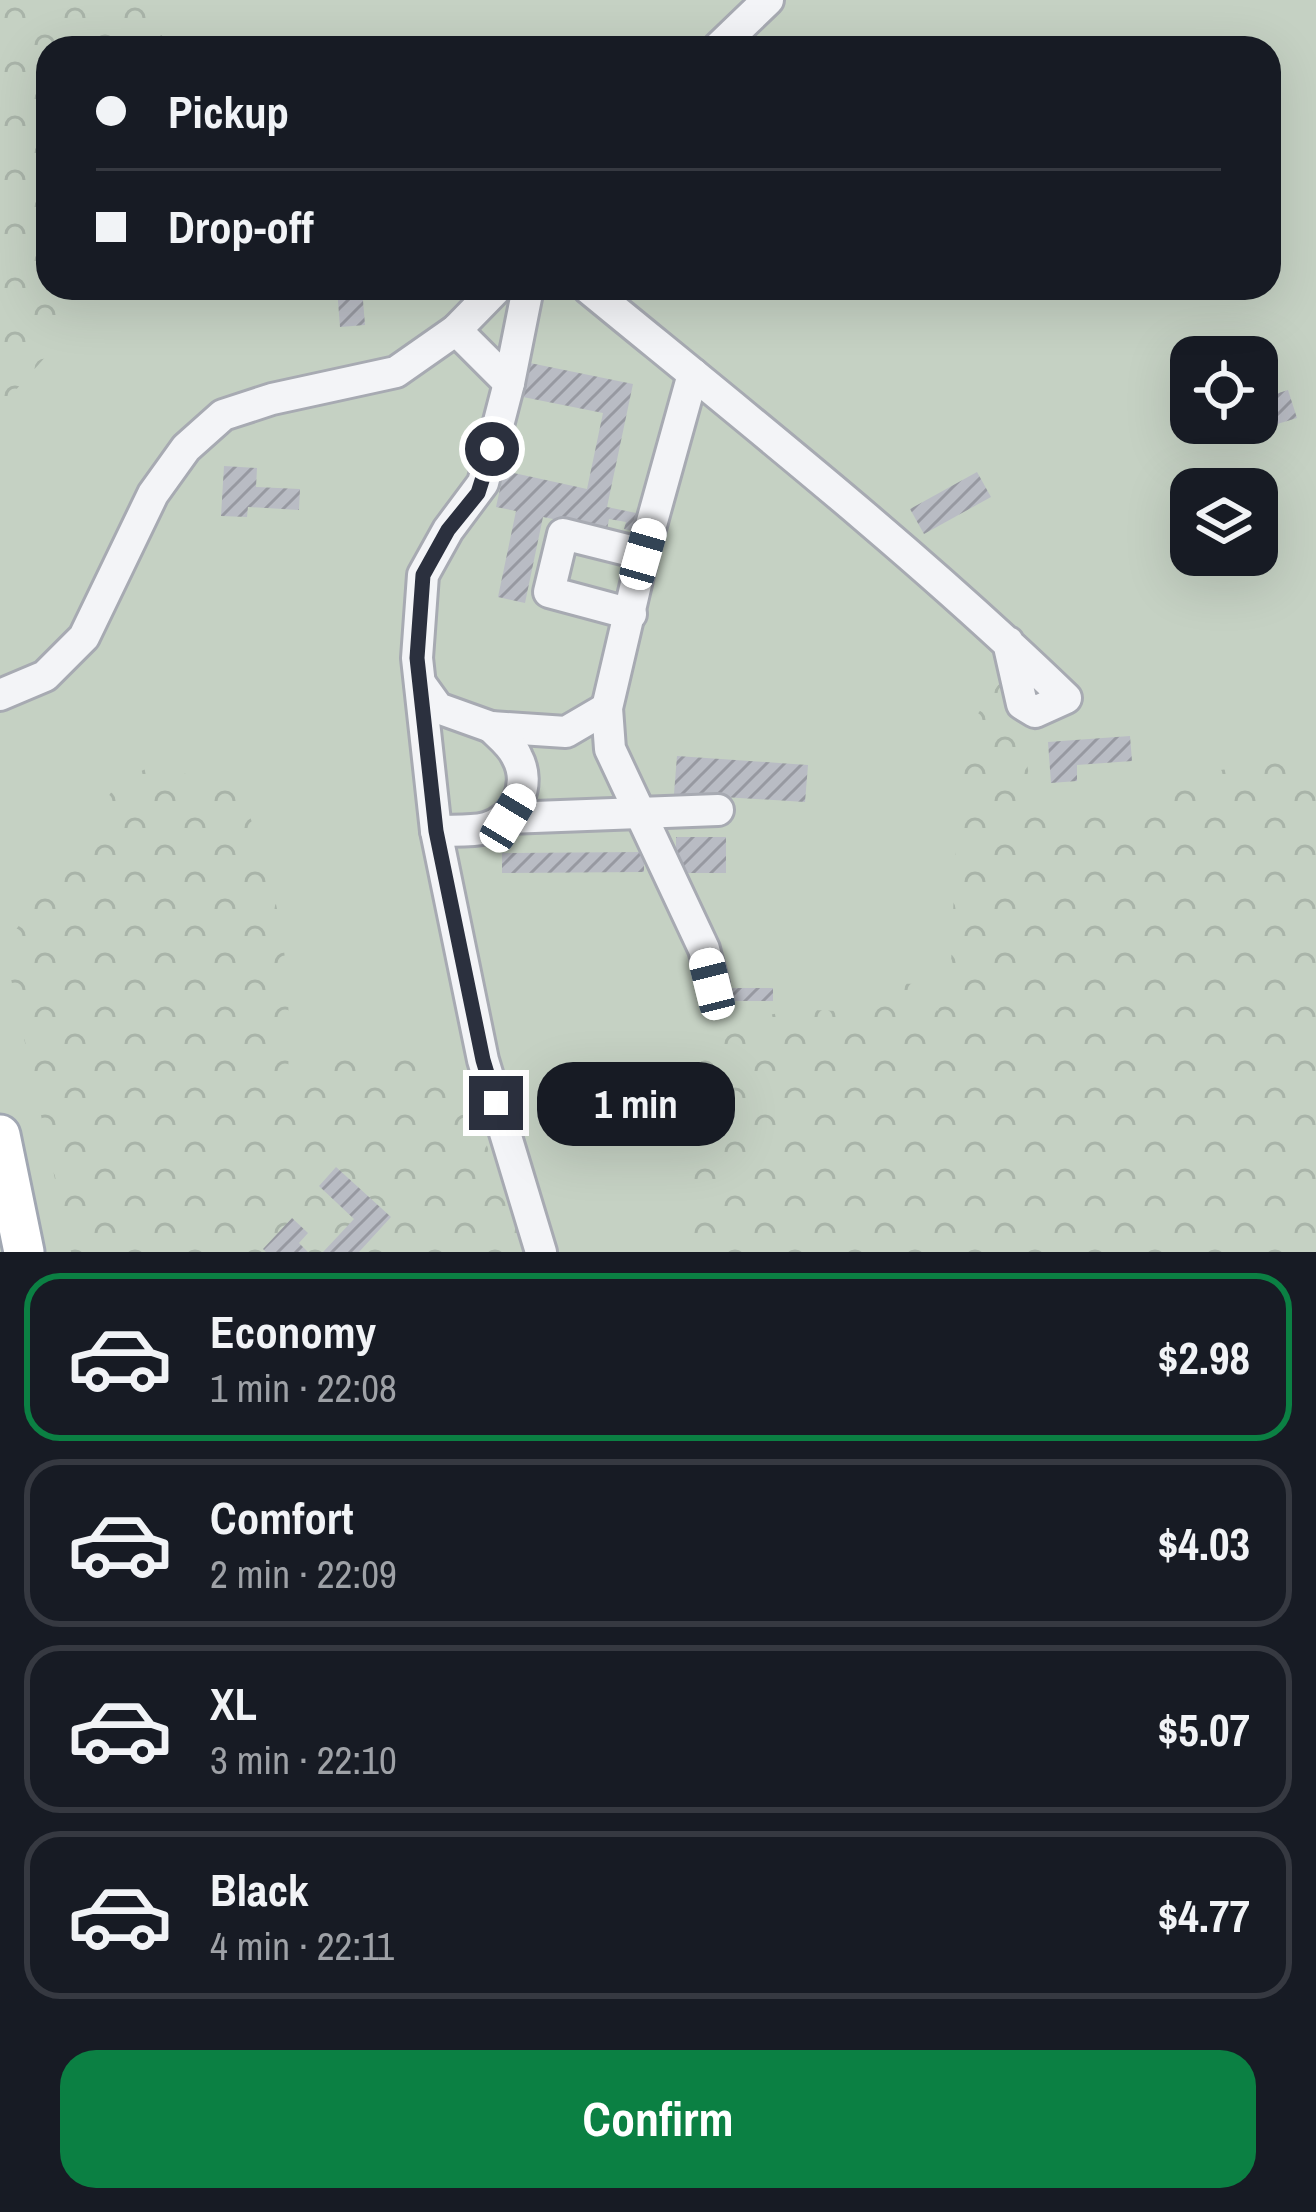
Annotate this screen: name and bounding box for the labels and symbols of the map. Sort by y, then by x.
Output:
route start [465,422,519,476]
car [616,514,670,594]
car [474,778,542,858]
car [686,945,738,1023]
callout: 1 min [538,1061,736,1145]
route end [469,1076,523,1130]

